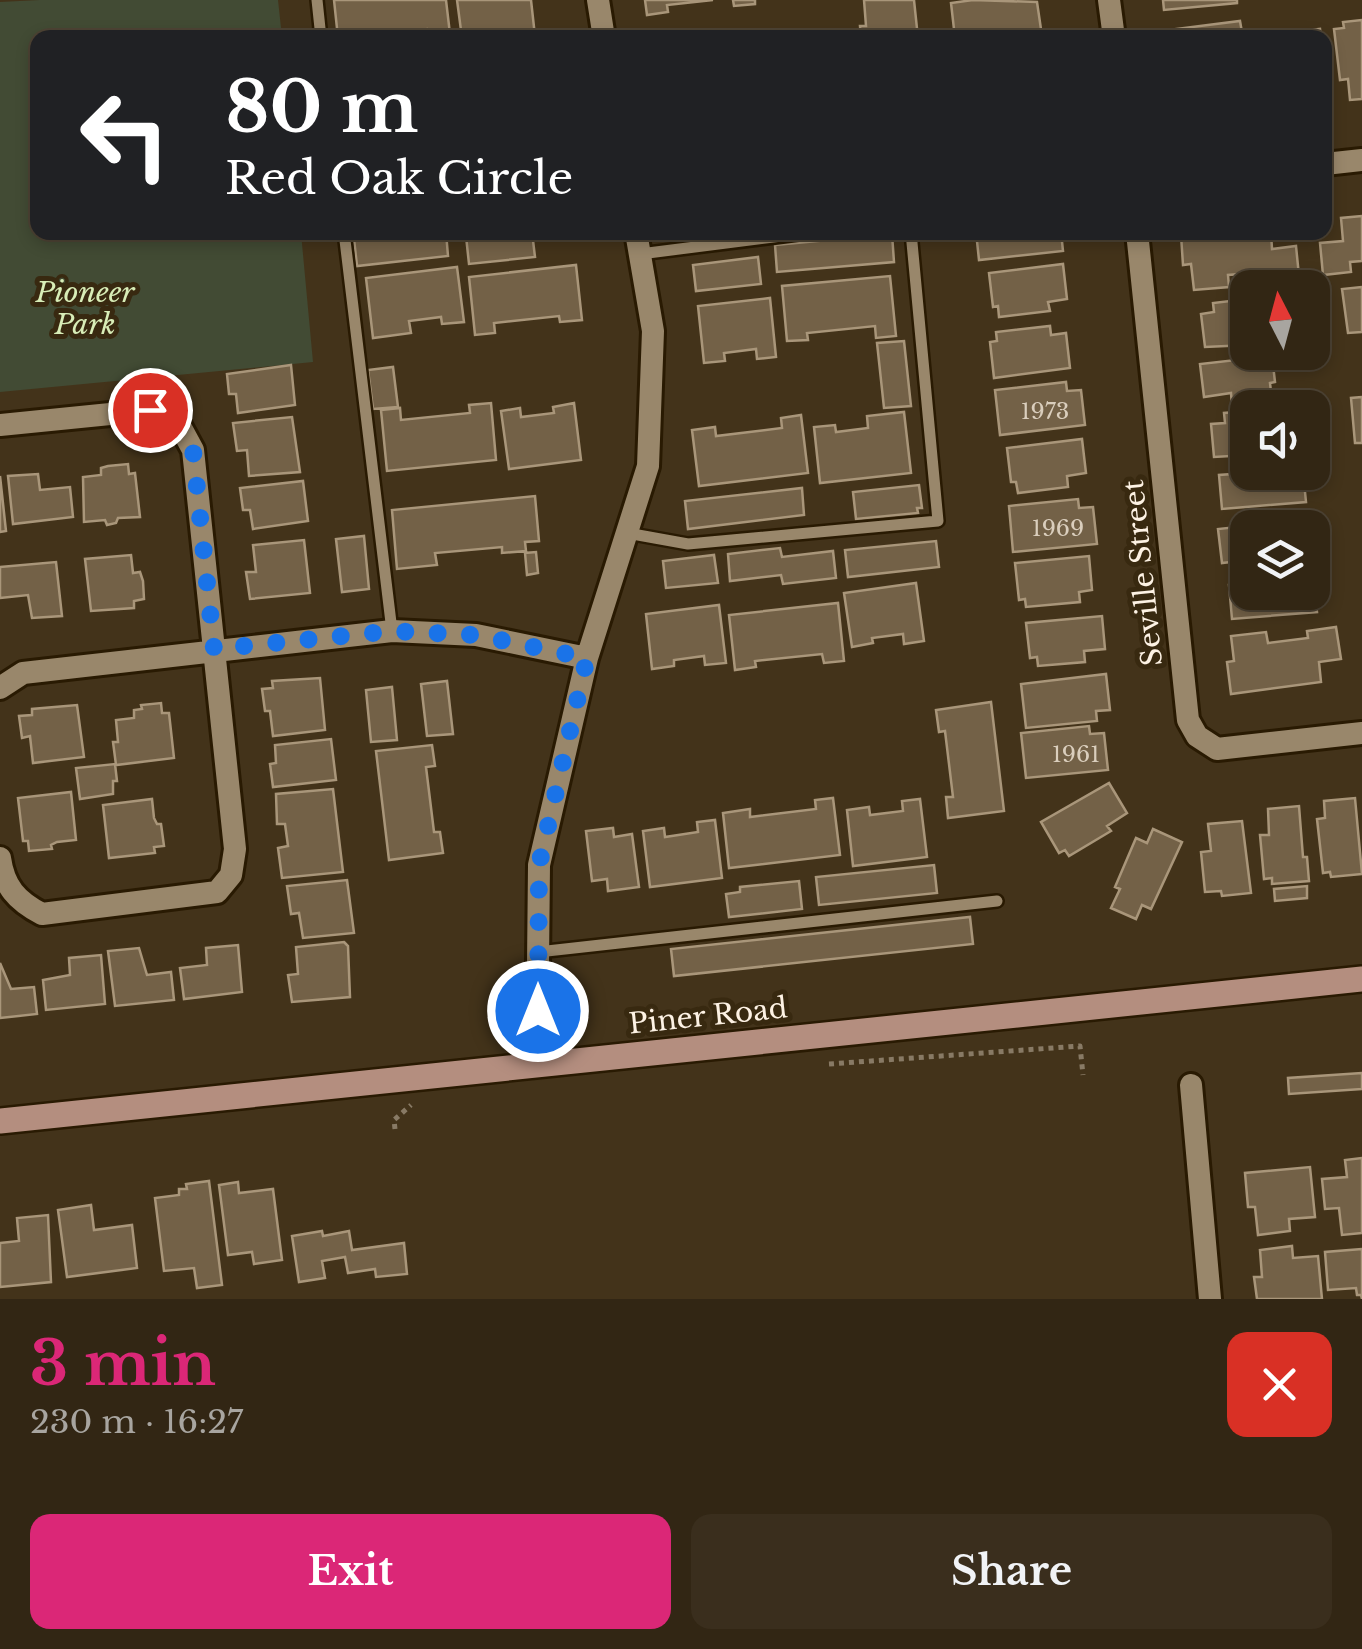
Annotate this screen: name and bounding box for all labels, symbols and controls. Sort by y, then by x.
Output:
text: 80 m [225,64,418,151]
icon: left [60,70,190,200]
text: Red Oak Circle [225,150,573,206]
north arrow [1230,270,1330,370]
map controls [1230,270,1330,610]
park label: Pioneer Park [35,275,136,342]
pin [108,368,193,453]
icon: arrive [123,383,178,438]
button: sound [1230,390,1330,490]
house number: 1973 [1021,398,1069,425]
street label: Seville Street [1116,478,1170,668]
button: layers [1230,510,1330,610]
house number: 1969 [1032,515,1084,542]
house number: 1961 [1052,741,1100,768]
position arrow [486,959,590,1063]
street label: Piner Road [627,990,789,1042]
text: 3 min [30,1327,216,1401]
button: close [1227,1332,1332,1437]
text: 230 m · 16:27 [30,1402,243,1442]
button: Exit [30,1514,671,1629]
button: Share [691,1514,1332,1629]

